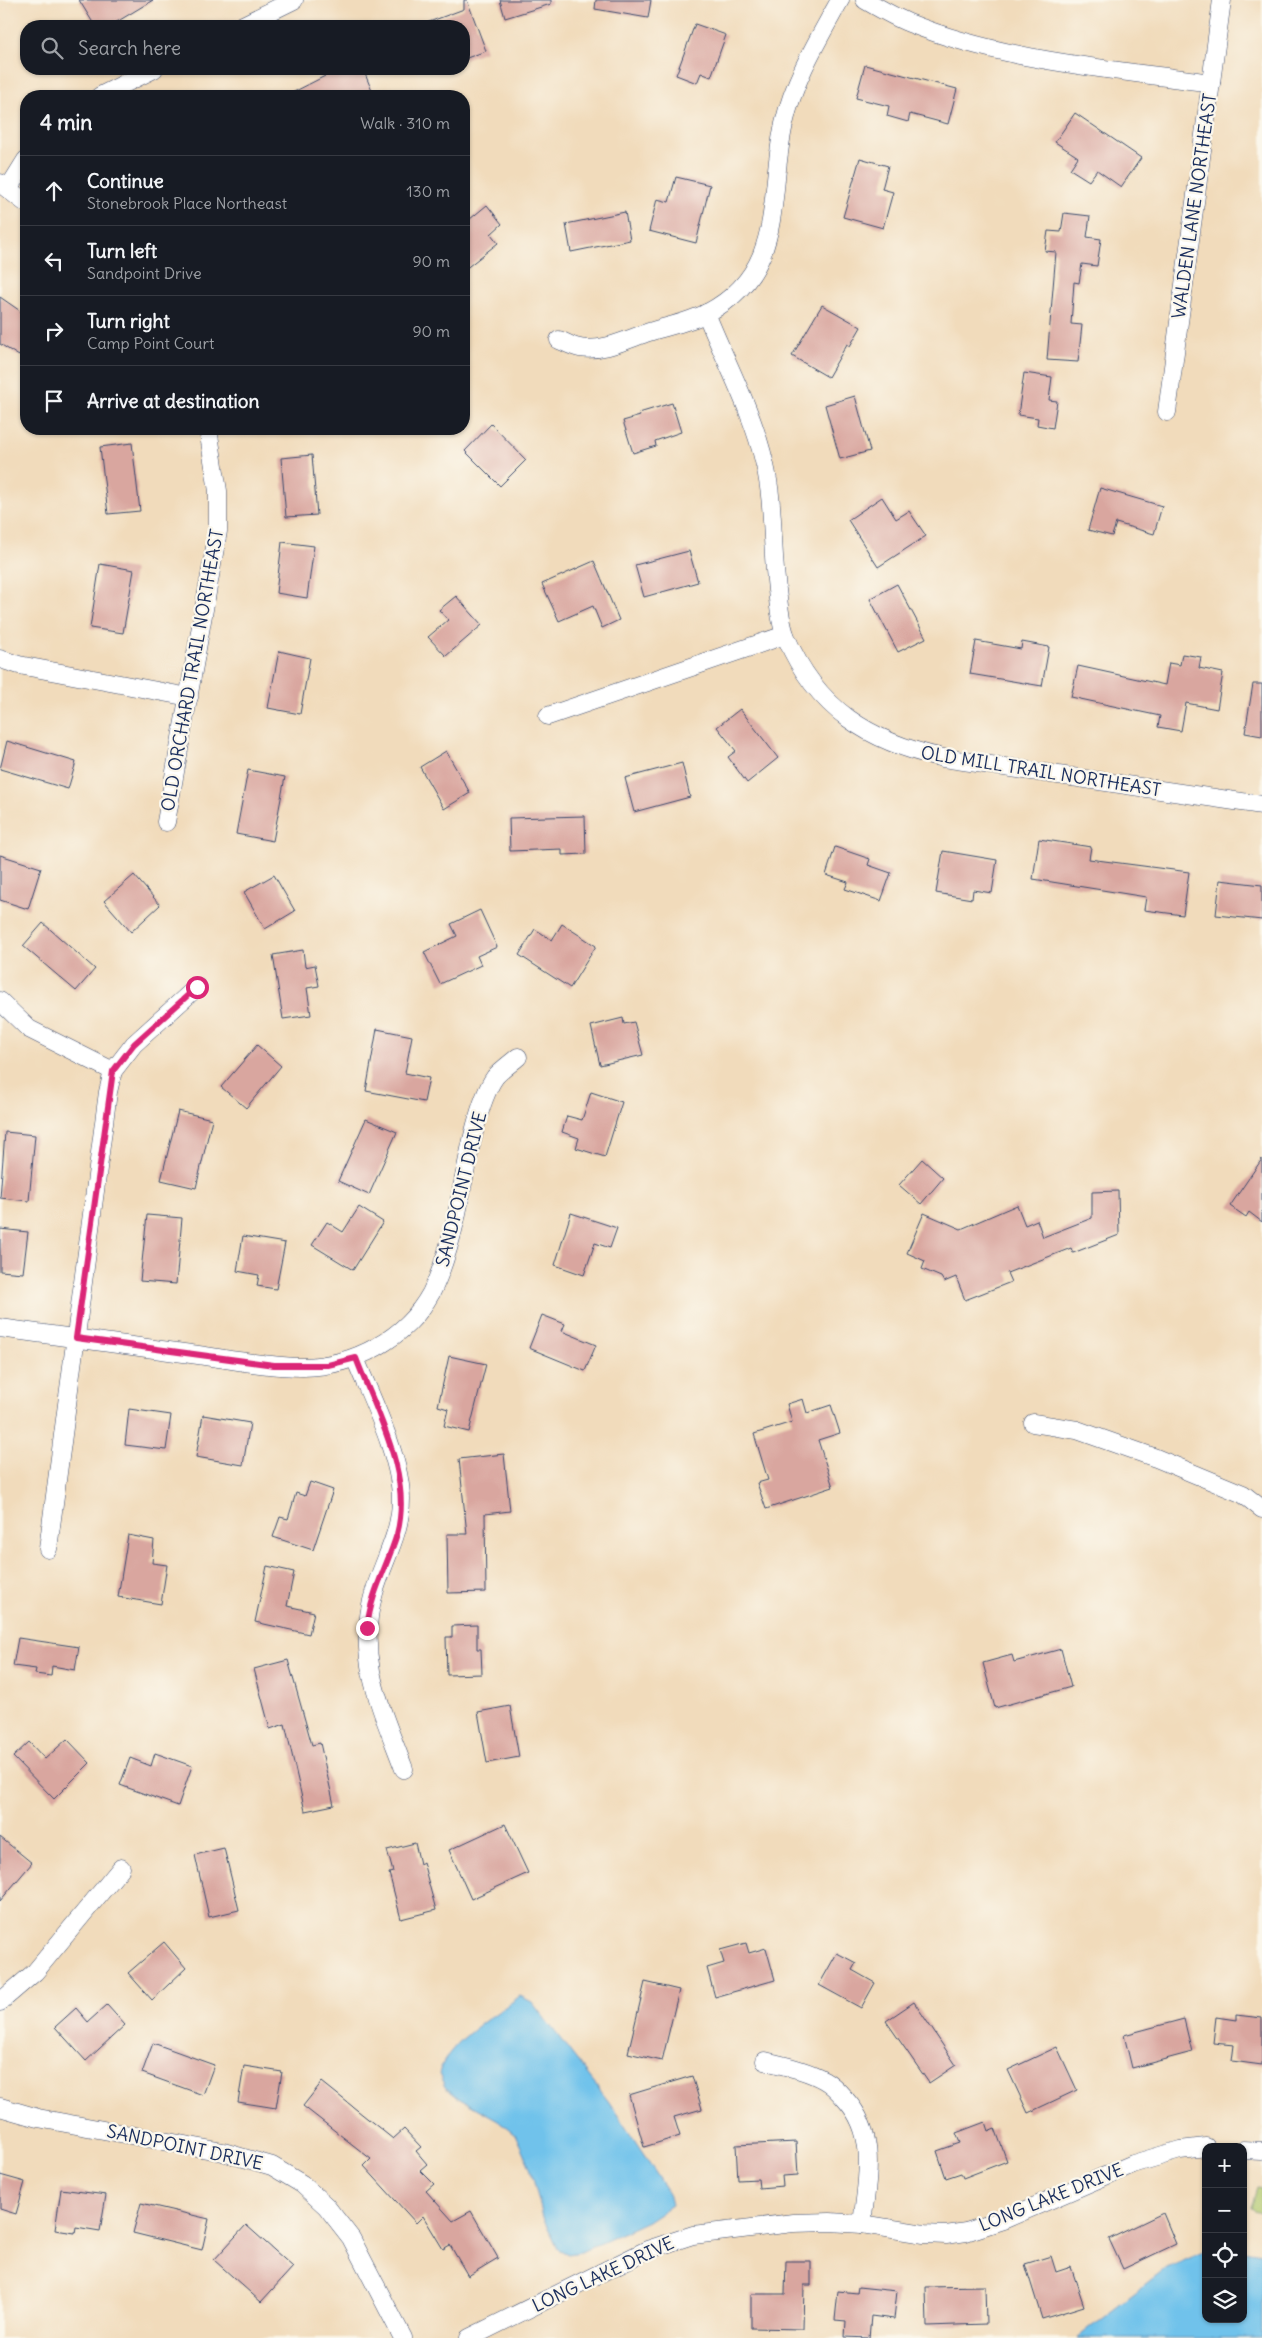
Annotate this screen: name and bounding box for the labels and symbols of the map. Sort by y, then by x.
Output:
street label: WALDEN LANE NORTHEAST [1167,92,1221,320]
street label: OLD ORCHARD TRAIL NORTHEAST [156,527,228,813]
street label: OLD MILL TRAIL NORTHEAST [919,741,1163,801]
route start [186,976,209,999]
street label: SANDPOINT DRIVE [431,1109,491,1269]
route end [356,1617,379,1640]
street label: SANDPOINT DRIVE [105,2119,265,2175]
street label: LONG LAKE DRIVE [975,2158,1127,2236]
street label: LONG LAKE DRIVE [528,2231,678,2317]

